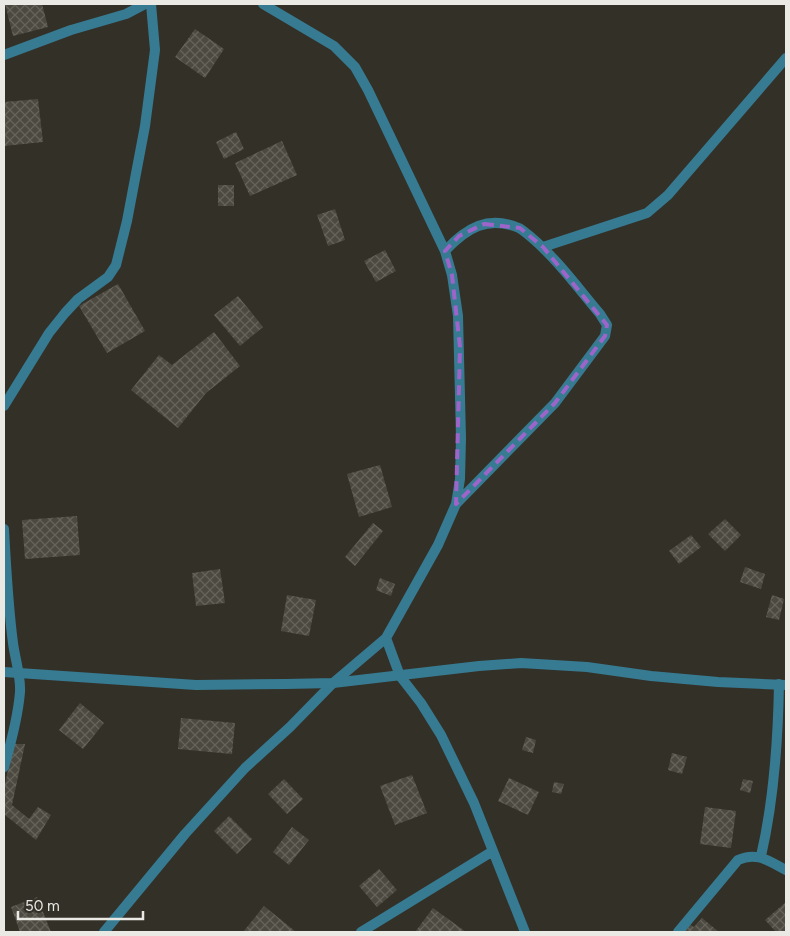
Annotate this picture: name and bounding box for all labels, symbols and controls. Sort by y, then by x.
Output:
scale bar [18,888,142,920]
text: 50 m [25,897,60,915]

